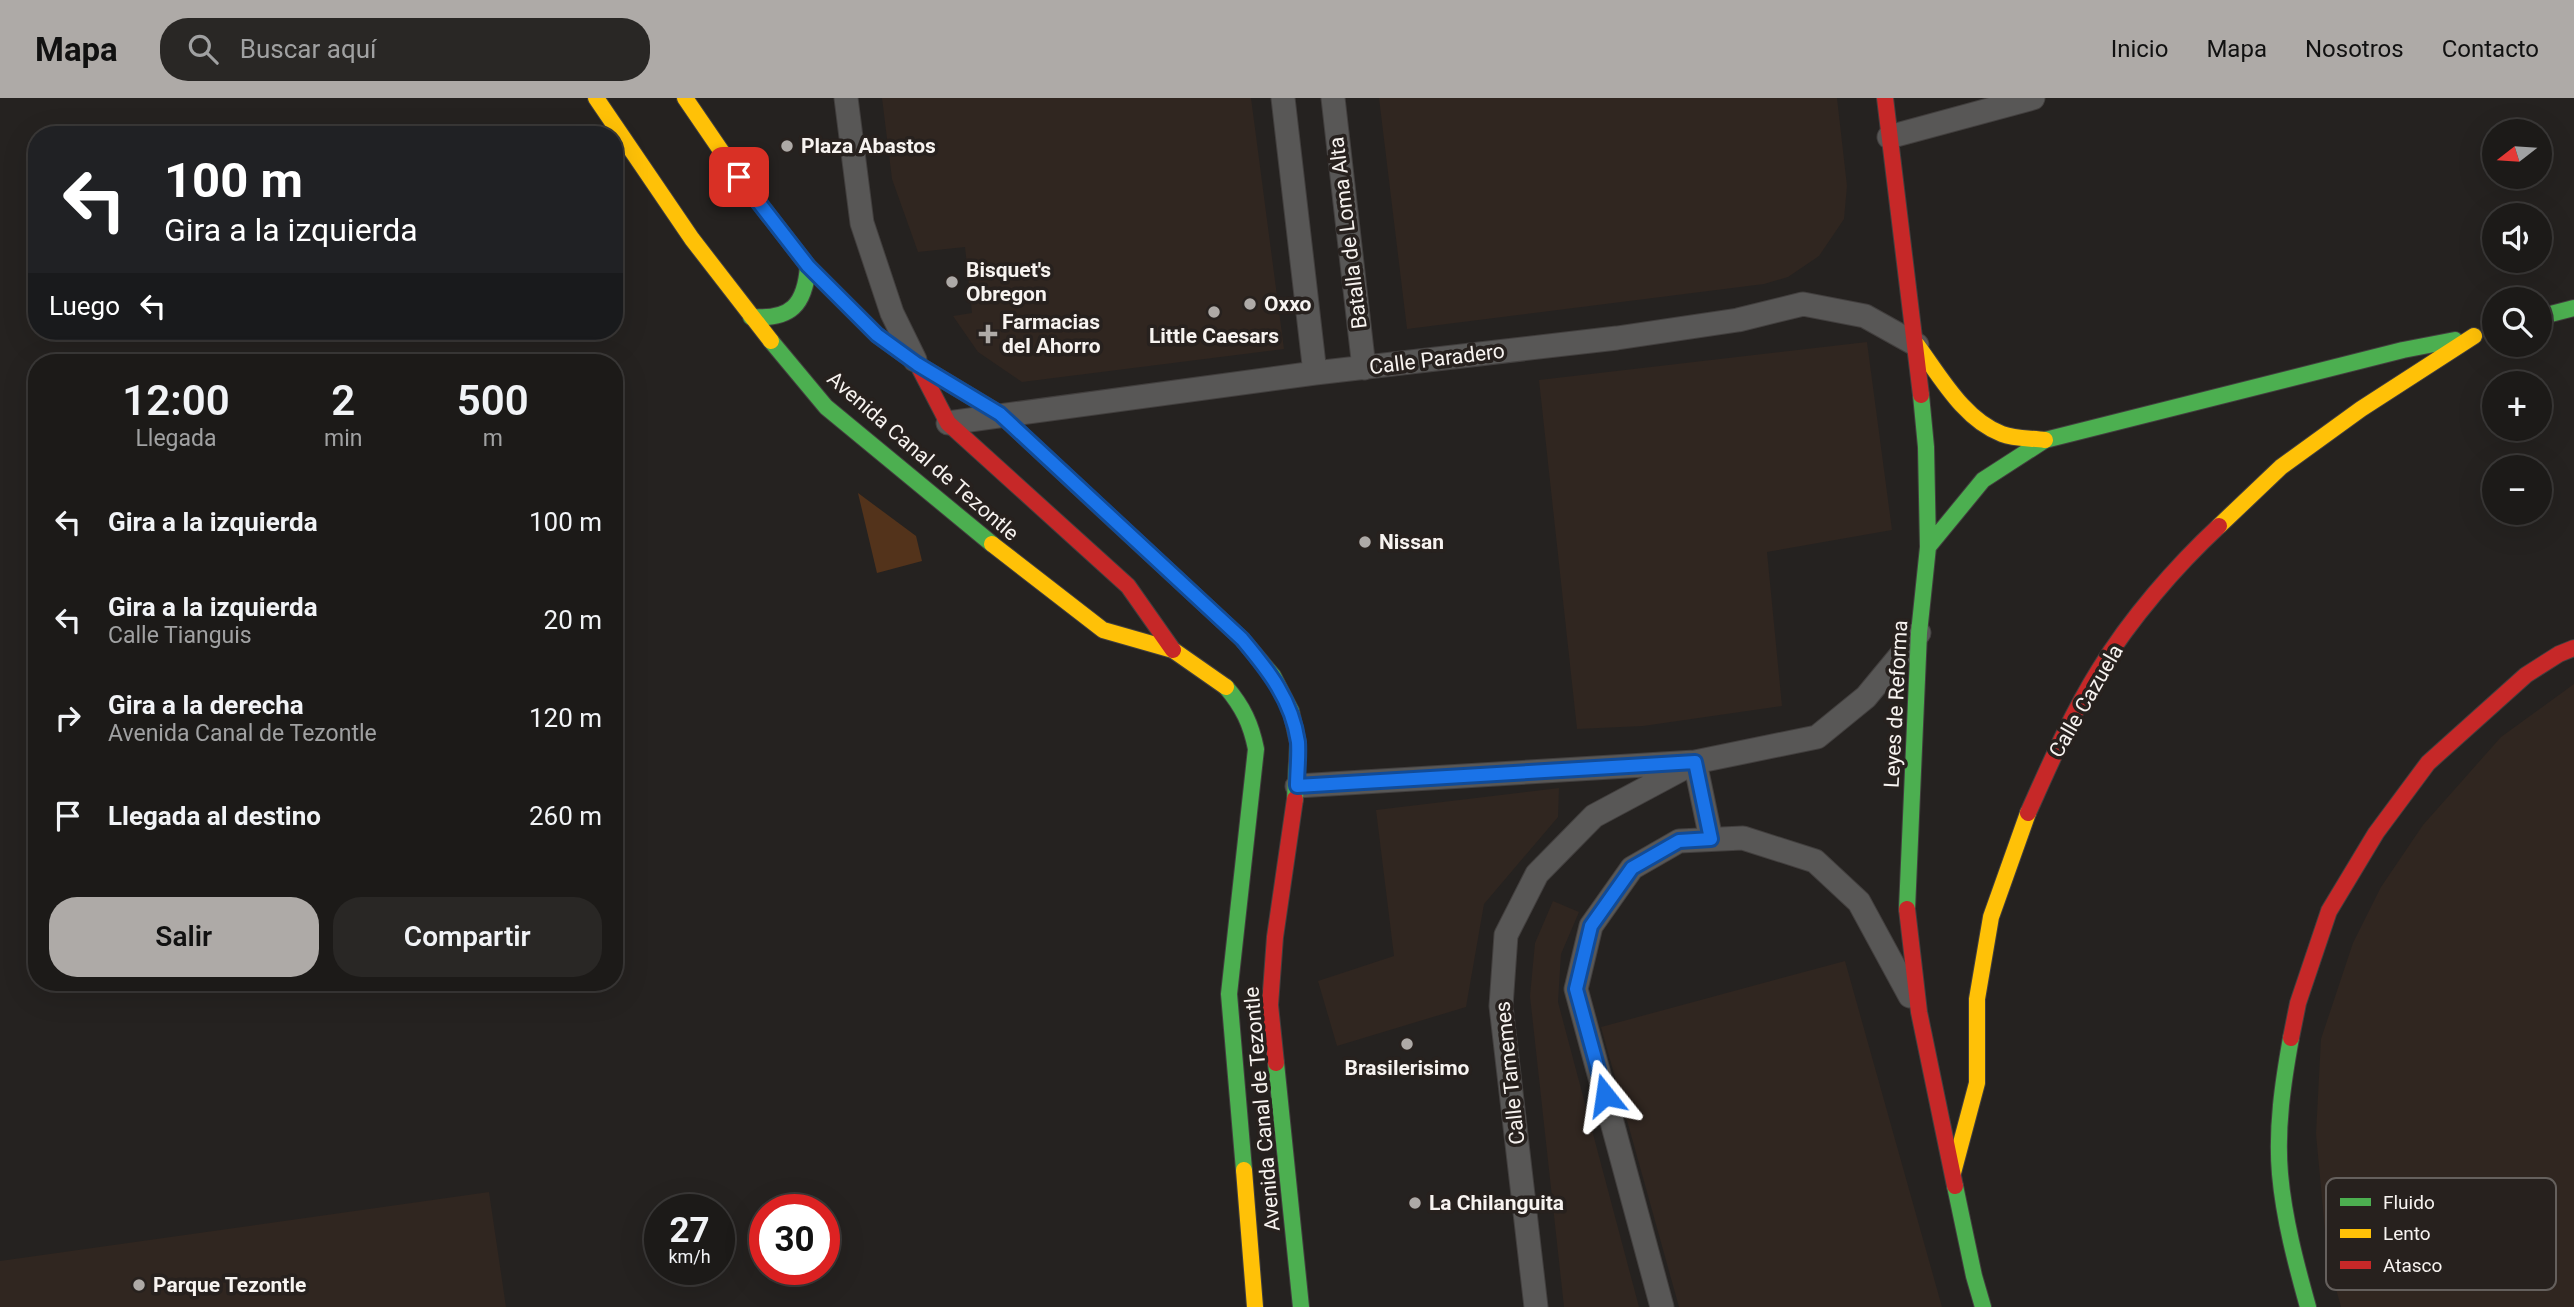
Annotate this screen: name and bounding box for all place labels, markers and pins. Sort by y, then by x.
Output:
place label: Plaza Abastos [801,134,936,158]
marker: Plaza Abastos [779,138,795,154]
pin [709,147,769,207]
place label: Bisquet's Obregon [966,258,1051,306]
marker: Bisquet's Obregon [944,274,960,290]
place label: Oxxo [1264,292,1312,316]
marker: Oxxo [1242,296,1258,312]
marker: Little Caesars [1206,304,1222,320]
place label: Farmacias del Ahorro [1002,310,1101,358]
place label: Little Caesars [1149,324,1279,348]
marker: Farmacias del Ahorro [980,326,996,342]
place label: Nissan [1379,530,1444,554]
marker: Nissan [1357,534,1373,550]
marker: Brasilerisimo [1399,1036,1415,1052]
place label: Brasilerisimo [1345,1056,1470,1080]
place label: La Chilanguita [1429,1191,1564,1215]
marker: La Chilanguita [1407,1195,1423,1211]
place label: Parque Tezontle [153,1273,306,1297]
marker: Parque Tezontle [131,1277,147,1293]

